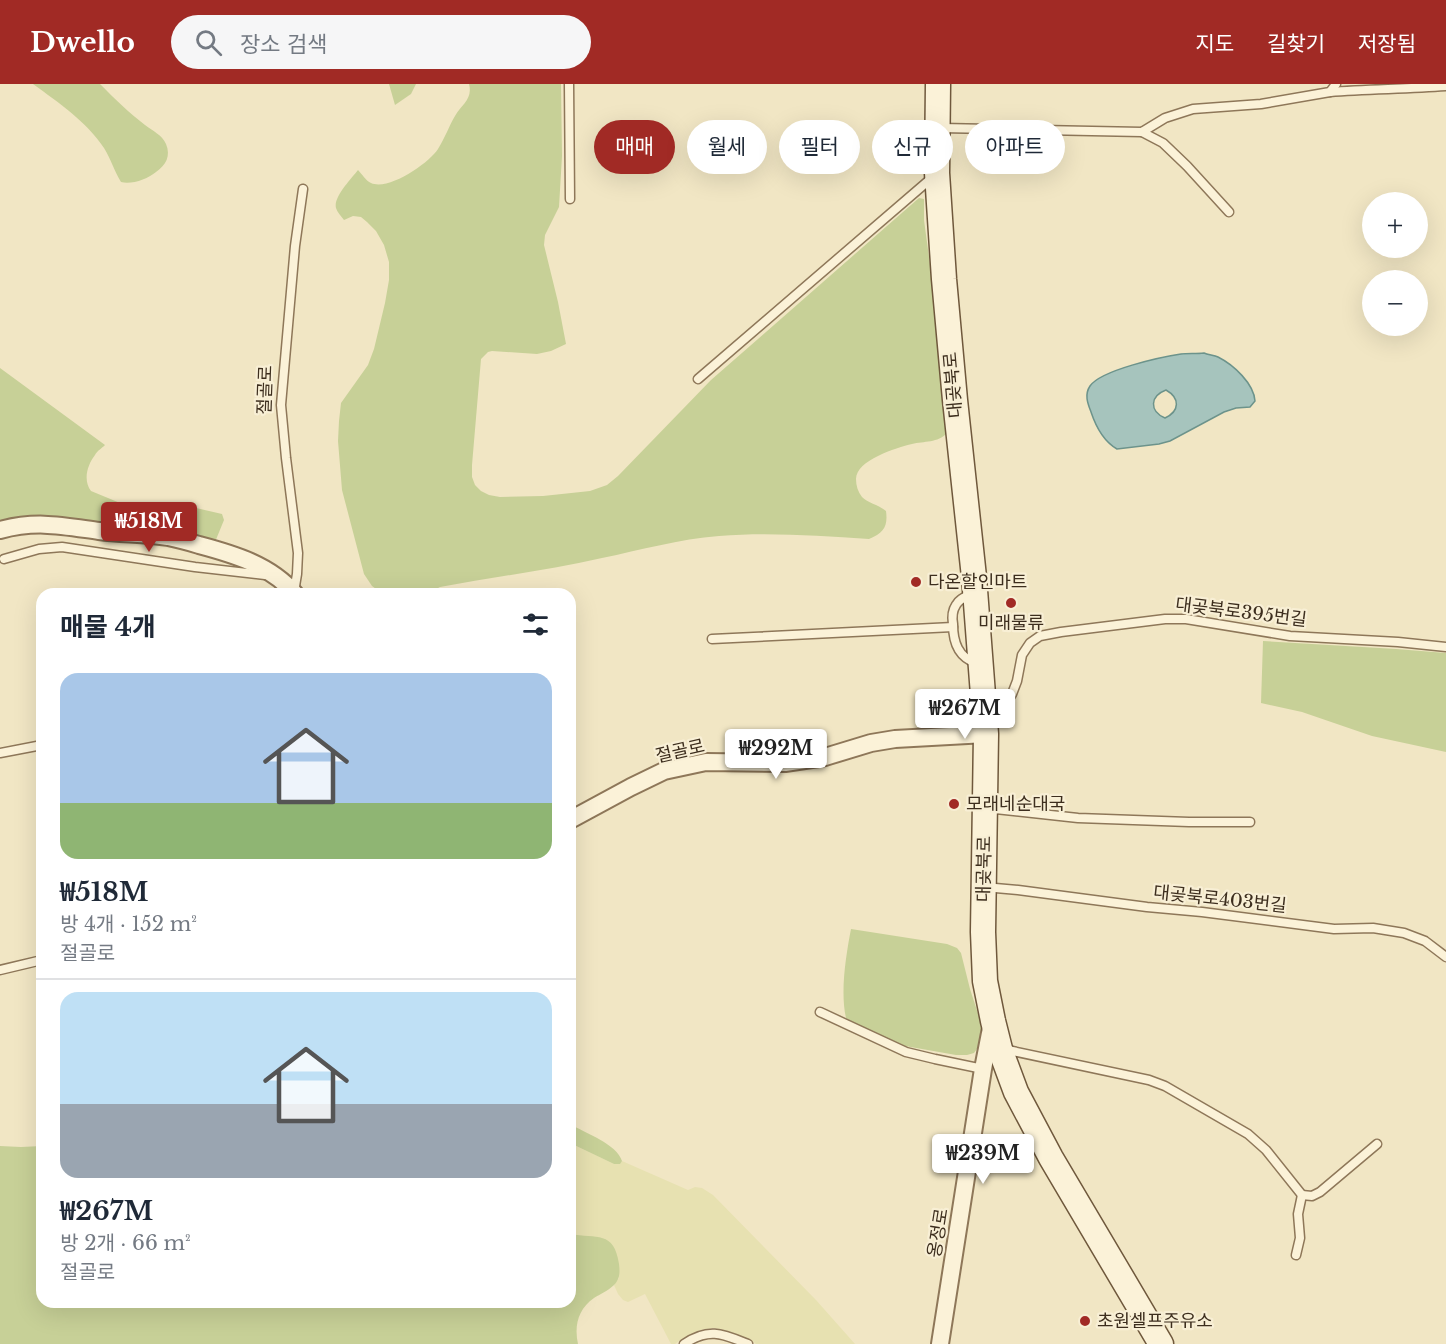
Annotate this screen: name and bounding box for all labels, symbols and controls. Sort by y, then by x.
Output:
search box [171,15,591,69]
text: Dwello [30,25,135,60]
icon: search [192,26,225,59]
text: 장소 검색 [240,31,327,58]
text: 지도 [1195,31,1234,57]
text: 길찾기 [1267,31,1325,57]
text: 저장됨 [1358,31,1416,57]
chip: 매매 [594,120,675,174]
chip: 월세 [687,120,767,174]
chip: 필터 [779,120,860,174]
chip: 신규 [872,120,953,174]
chip: 아파트 [965,120,1065,174]
map controls [1362,192,1428,336]
button: + [1362,192,1428,258]
button: − [1362,270,1428,336]
street label: 대곶북로 [939,351,967,419]
street label: 절골로 [253,365,277,415]
pin: ₩518M [107,502,191,553]
text: ₩518M [115,509,183,533]
place label: 다온할인마트 [928,571,1027,593]
marker: 다온할인마트 [909,575,923,589]
street label: 대곶북로395번길 [1174,593,1308,631]
marker: 미래물류 [1004,596,1018,610]
icon: filters [519,608,552,641]
text: 매물 4개 [60,611,156,643]
place label: 미래물류 [978,612,1044,634]
pin: ₩267M [923,689,1007,740]
text: ₩267M [929,696,1001,720]
icon: home [252,712,360,820]
pin: ₩292M [734,729,818,780]
street label: 절골로 [653,735,707,767]
text: ₩292M [739,736,813,760]
place label: 모래네순대국 [966,793,1065,815]
marker: 모래네순대국 [947,797,961,811]
street label: 대곶북로 [972,836,996,902]
text: ₩518M [60,876,148,908]
street label: 대곶북로403번길 [1152,881,1288,917]
text: 방 4개 · 152 m² [60,912,197,936]
text: 절골로 [60,941,115,965]
icon: home [252,1031,360,1139]
pin: ₩239M [941,1134,1025,1185]
text: ₩239M [946,1141,1020,1165]
text: ₩267M [60,1195,153,1227]
street label: 옹정로 [923,1207,953,1259]
text: 방 2개 · 66 m² [60,1231,191,1255]
text: 절골로 [60,1260,115,1284]
place label: 초원셀프주유소 [1097,1310,1213,1332]
marker: 초원셀프주유소 [1078,1314,1092,1328]

